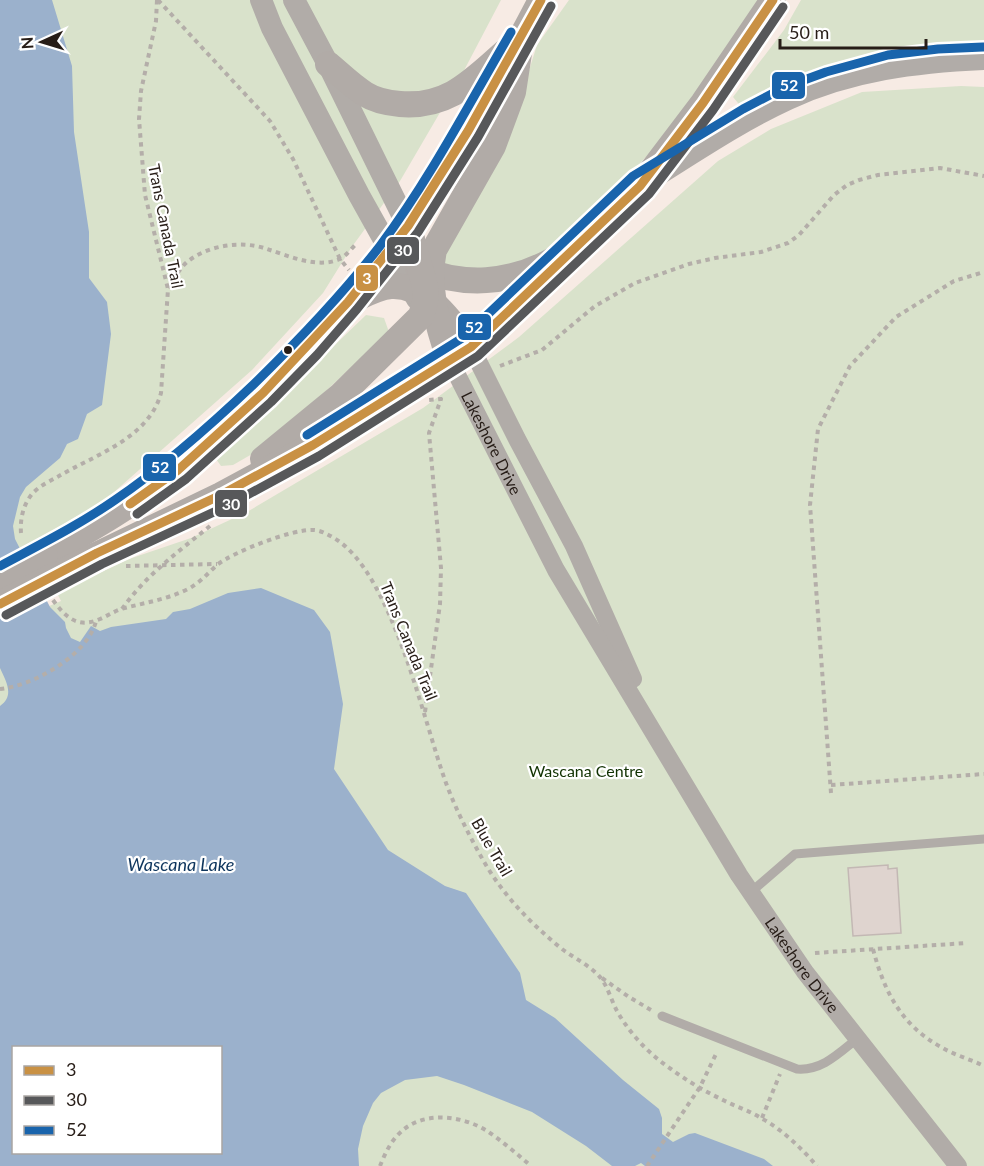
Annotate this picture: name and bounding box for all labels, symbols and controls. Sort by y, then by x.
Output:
north arrow [12,12,72,72]
scale bar [780,12,926,50]
text: 50 m [789,21,829,43]
text: N [17,36,36,50]
line badge: 52 [771,71,806,100]
text: 52 [780,75,798,94]
street label: Trans Canada Trail [145,162,188,290]
line badge: 30 [386,236,420,265]
text: 30 [394,240,412,259]
line badge: 3 [355,264,379,292]
text: 3 [362,268,372,287]
line badge: 52 [457,313,492,341]
text: 52 [465,317,483,336]
unlabelled marker [282,344,294,356]
street label: Lakeshore Drive [458,388,526,498]
line badge: 52 [142,453,177,482]
text: 52 [151,457,169,476]
line badge: 30 [214,489,248,518]
text: 30 [222,494,240,513]
street label: Trans Canada Trail [377,579,442,703]
park label: Wascana Centre [529,761,643,780]
street label: Blue Trail [468,814,517,879]
water label: Wascana Lake [128,853,234,875]
street label: Lakeshore Drive [761,913,843,1016]
legend [12,1046,222,1154]
text: 3 [66,1058,76,1080]
text: 30 [66,1088,87,1110]
text: 52 [66,1118,87,1140]

